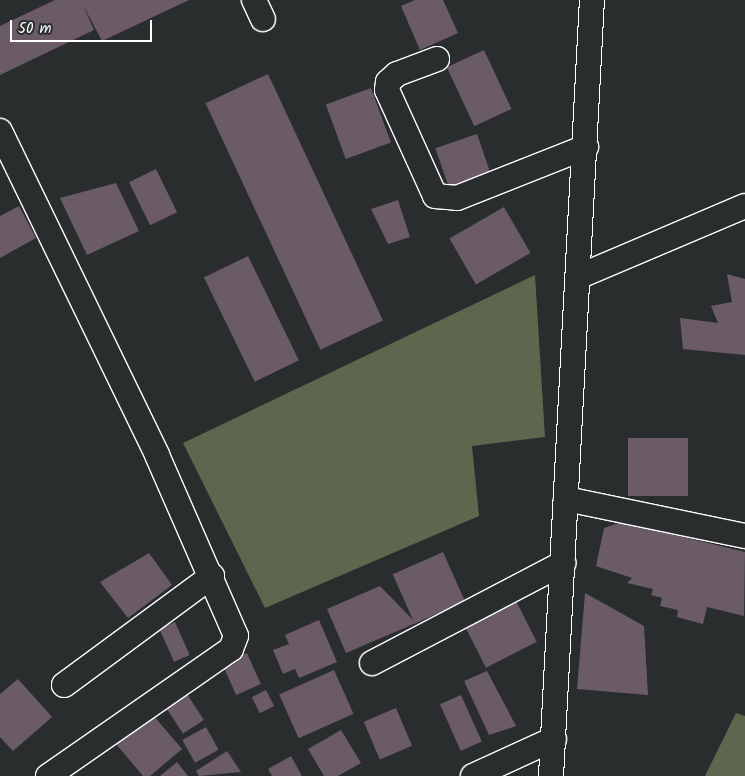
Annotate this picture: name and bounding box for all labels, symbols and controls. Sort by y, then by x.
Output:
scale bar [12,10,155,42]
text: 50 m [18,17,52,41]

